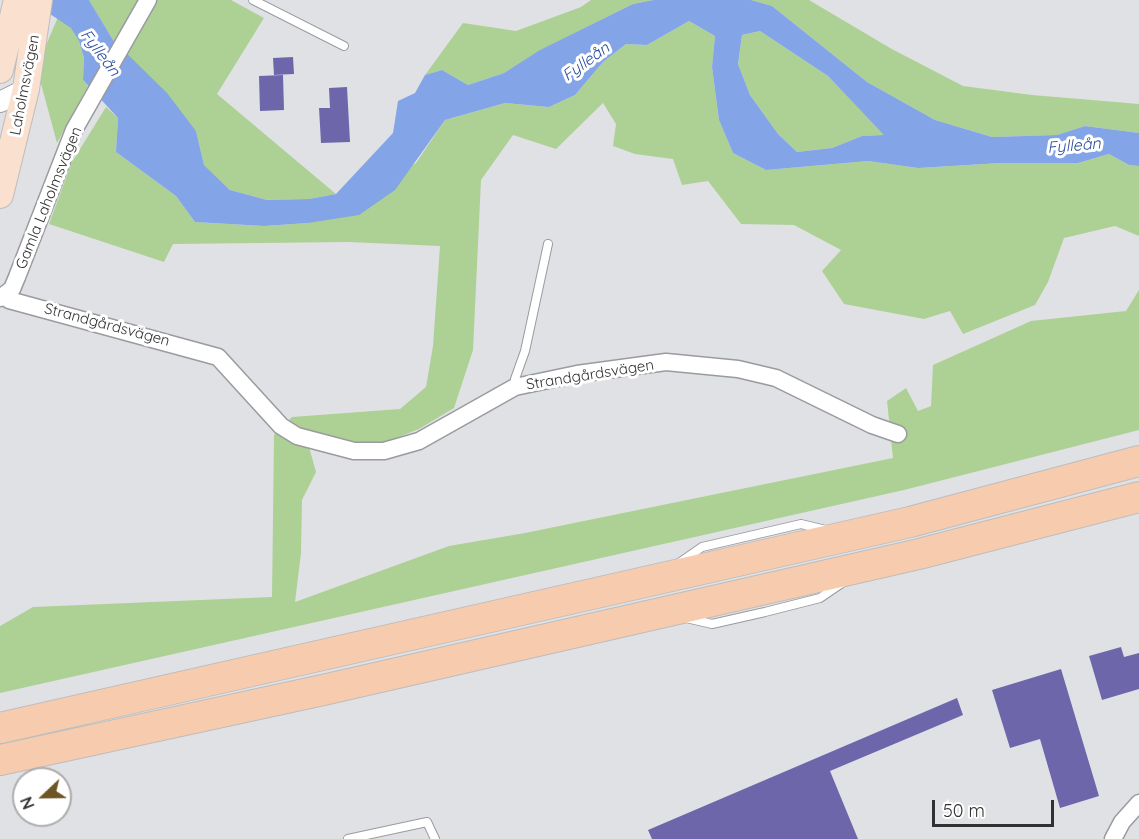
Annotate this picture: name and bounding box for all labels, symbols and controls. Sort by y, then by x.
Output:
water label: Fylleån [76,26,124,80]
street label: Laholmsvägen [6,33,44,137]
water label: Fylleån [559,39,613,85]
street label: Gamla Laholmsvägen [12,124,86,272]
water label: Fylleån [1047,134,1101,158]
street label: Strandgårdsvägen [42,300,172,350]
street label: Strandgårdsvägen [525,356,655,394]
north arrow [12,767,72,827]
scale bar [935,788,1056,826]
text: N [16,794,39,812]
text: 50 m [943,799,985,822]

